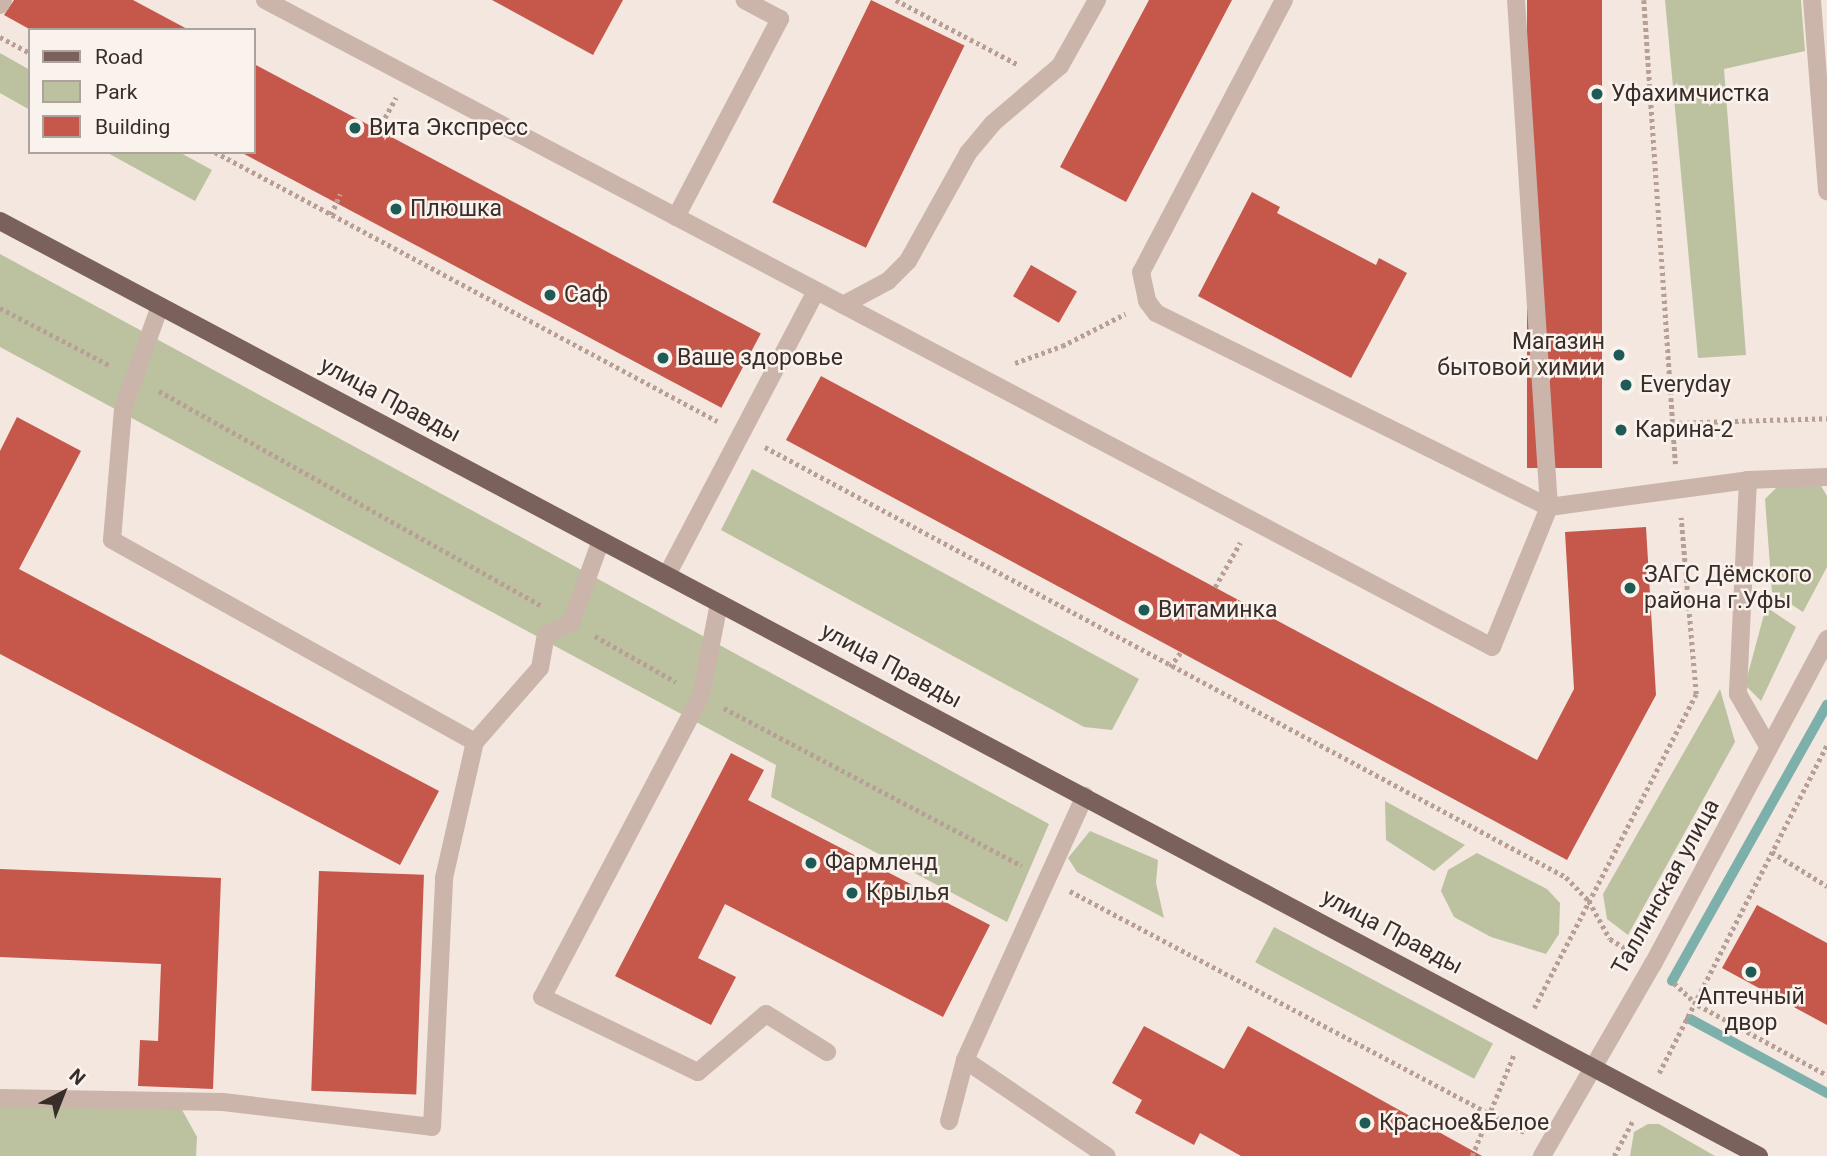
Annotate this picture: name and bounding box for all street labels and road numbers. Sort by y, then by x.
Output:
street label: улица Правды [315,351,465,449]
street label: улица Правды [816,617,966,715]
street label: Таллинская улица [1606,794,1726,980]
street label: улица Правды [1317,883,1467,981]

